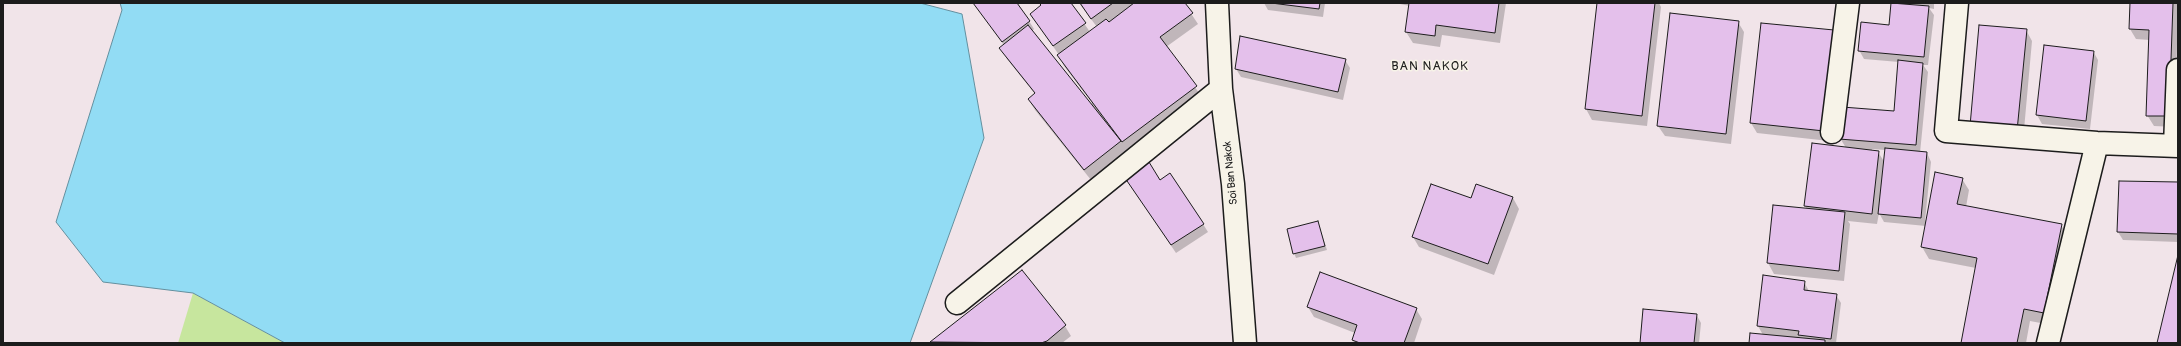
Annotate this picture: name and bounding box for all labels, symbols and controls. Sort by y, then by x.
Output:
district label: BAN NAKOK [1391,59,1469,75]
street label: Soi Ban Nakok [1221,141,1241,205]

